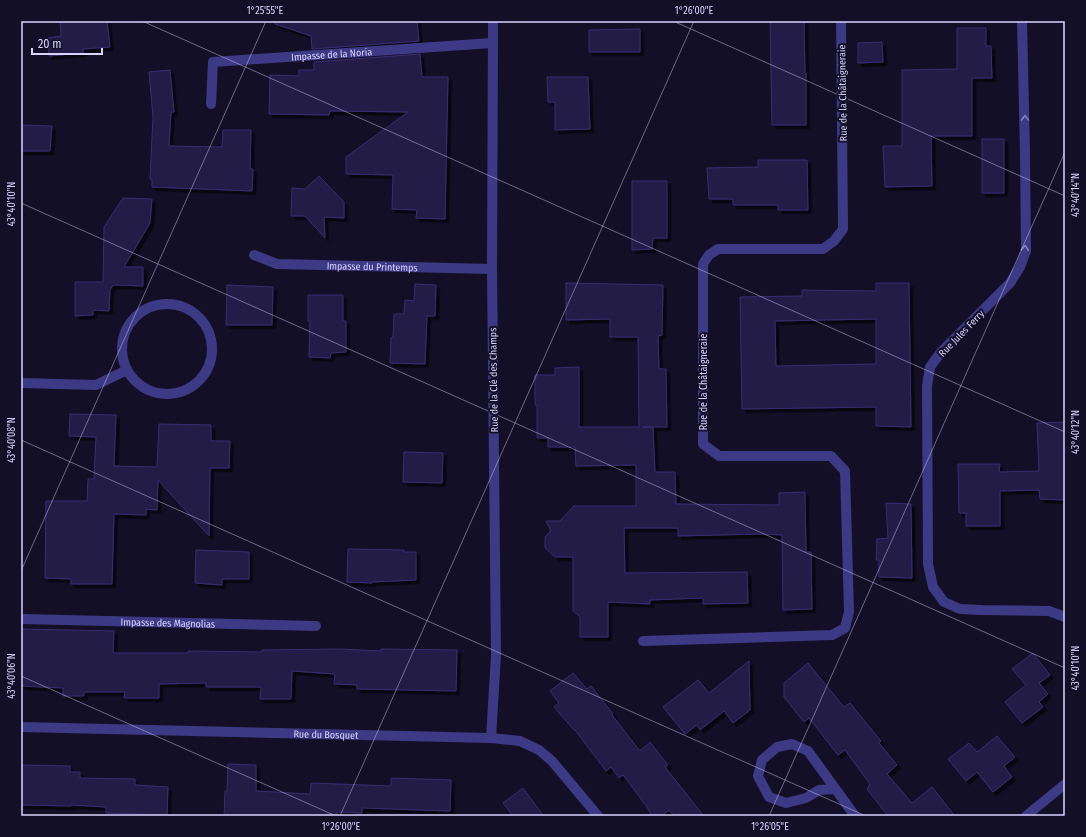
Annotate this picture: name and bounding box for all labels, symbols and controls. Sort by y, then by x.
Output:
text: 1°25'55"E [247,5,284,17]
text: 1°26'00"E [675,5,714,17]
scale bar [32,30,102,56]
text: 20 m [38,37,62,51]
street label: Rue de la Châtaigneraie [836,44,850,141]
street label: Impasse de la Noria [291,46,373,64]
one-way arrow [1021,115,1029,121]
text: 43°40'14"N [1070,173,1082,217]
text: 43°40'10"N [6,182,18,226]
one-way arrow [1020,245,1029,251]
street label: Impasse du Printemps [327,260,418,274]
street label: Rue Jules Ferry [936,307,987,360]
street label: Rue de la Clé des Champs [487,328,501,432]
street label: Rue de la Châtaigneraie [698,334,710,430]
text: 43°40'12"N [1070,410,1082,454]
text: 43°40'08"N [6,417,18,463]
street label: Impasse des Magnolias [120,616,215,631]
text: 43°40'10"N [1070,646,1082,690]
text: 43°40'06"N [6,653,18,699]
street label: Rue du Bosquet [293,728,359,742]
text: 1°26'00"E [322,821,361,833]
text: 1°26'05"E [751,821,789,833]

